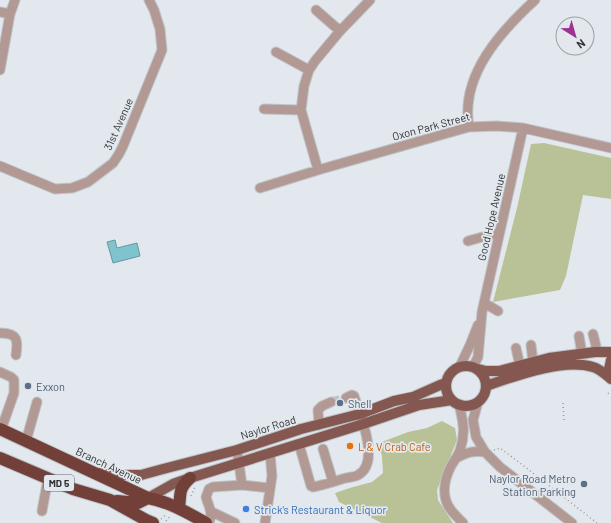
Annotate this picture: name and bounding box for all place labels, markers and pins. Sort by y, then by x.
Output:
place label: Exxon [36,380,65,393]
marker: Exxon [23,381,33,391]
place label: Shell [348,397,371,410]
marker: Shell [335,398,345,408]
place label: L & V Crab Cafe [358,440,431,453]
marker: L & V Crab Cafe [345,441,355,451]
place label: Naylor Road Metro Station Parking [489,472,576,498]
marker: Naylor Road Metro Station Parking [579,479,589,489]
place label: Strick's Restaurant & Liquor [254,503,387,516]
marker: Strick's Restaurant & Liquor [241,504,251,514]

